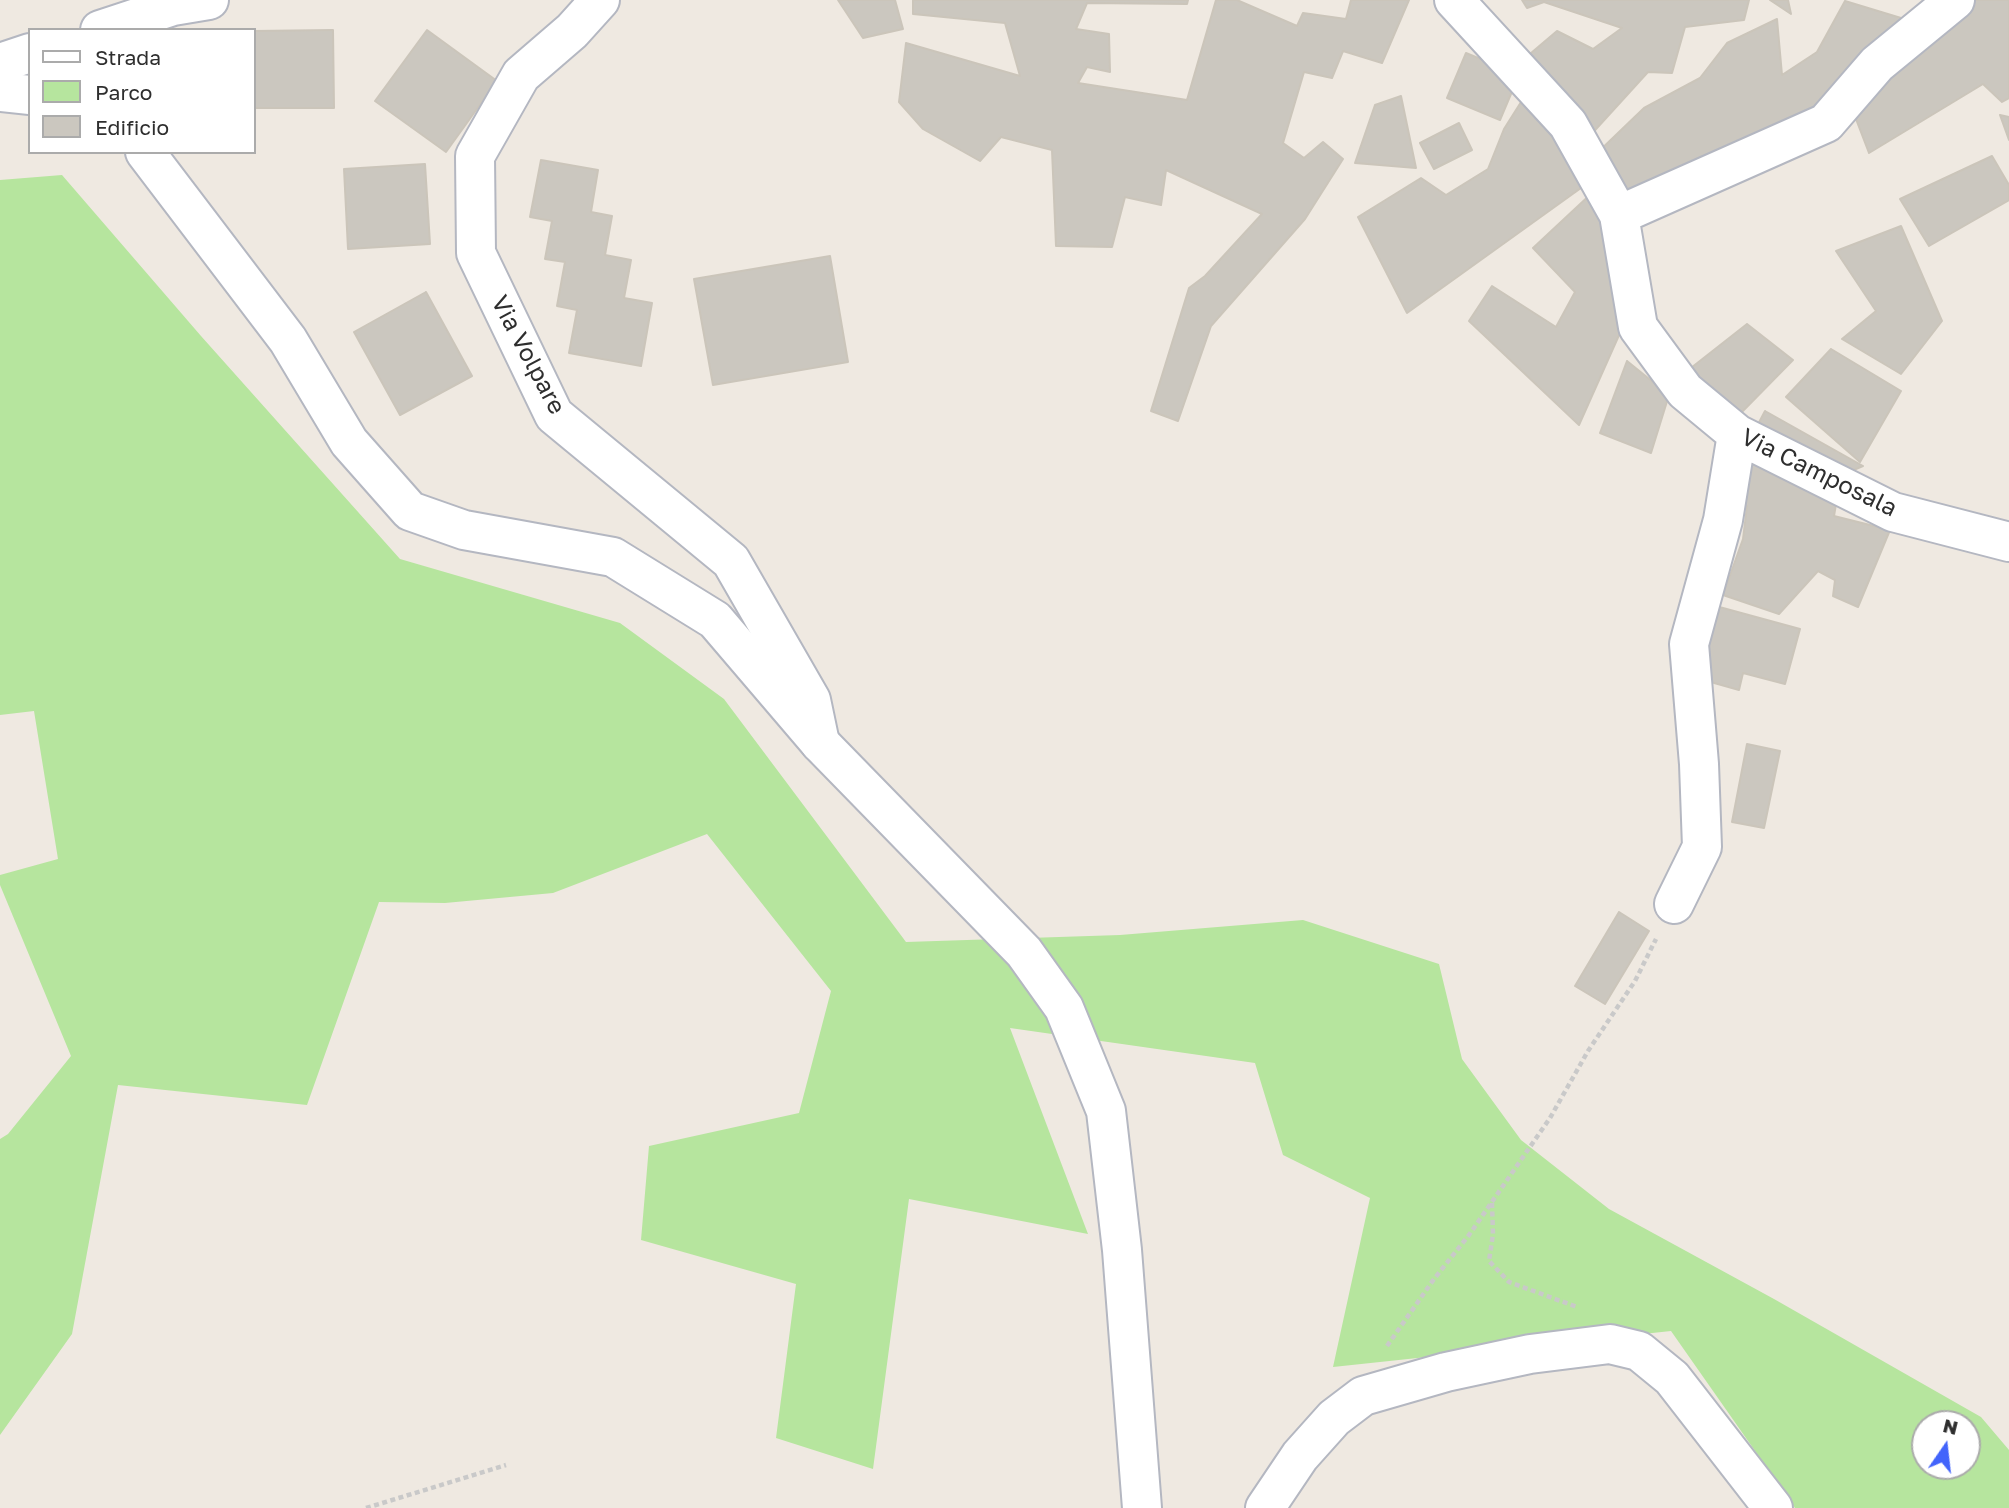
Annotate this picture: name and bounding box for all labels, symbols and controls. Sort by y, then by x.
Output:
legend [28,28,256,154]
text: Strada [95,44,161,70]
text: Parco [95,79,152,105]
text: Edificio [95,114,169,140]
street label: Via Volpare [485,291,571,419]
street label: Via Camposala [1736,423,1902,523]
north arrow [1911,1410,1981,1480]
text: N [1941,1413,1961,1439]

